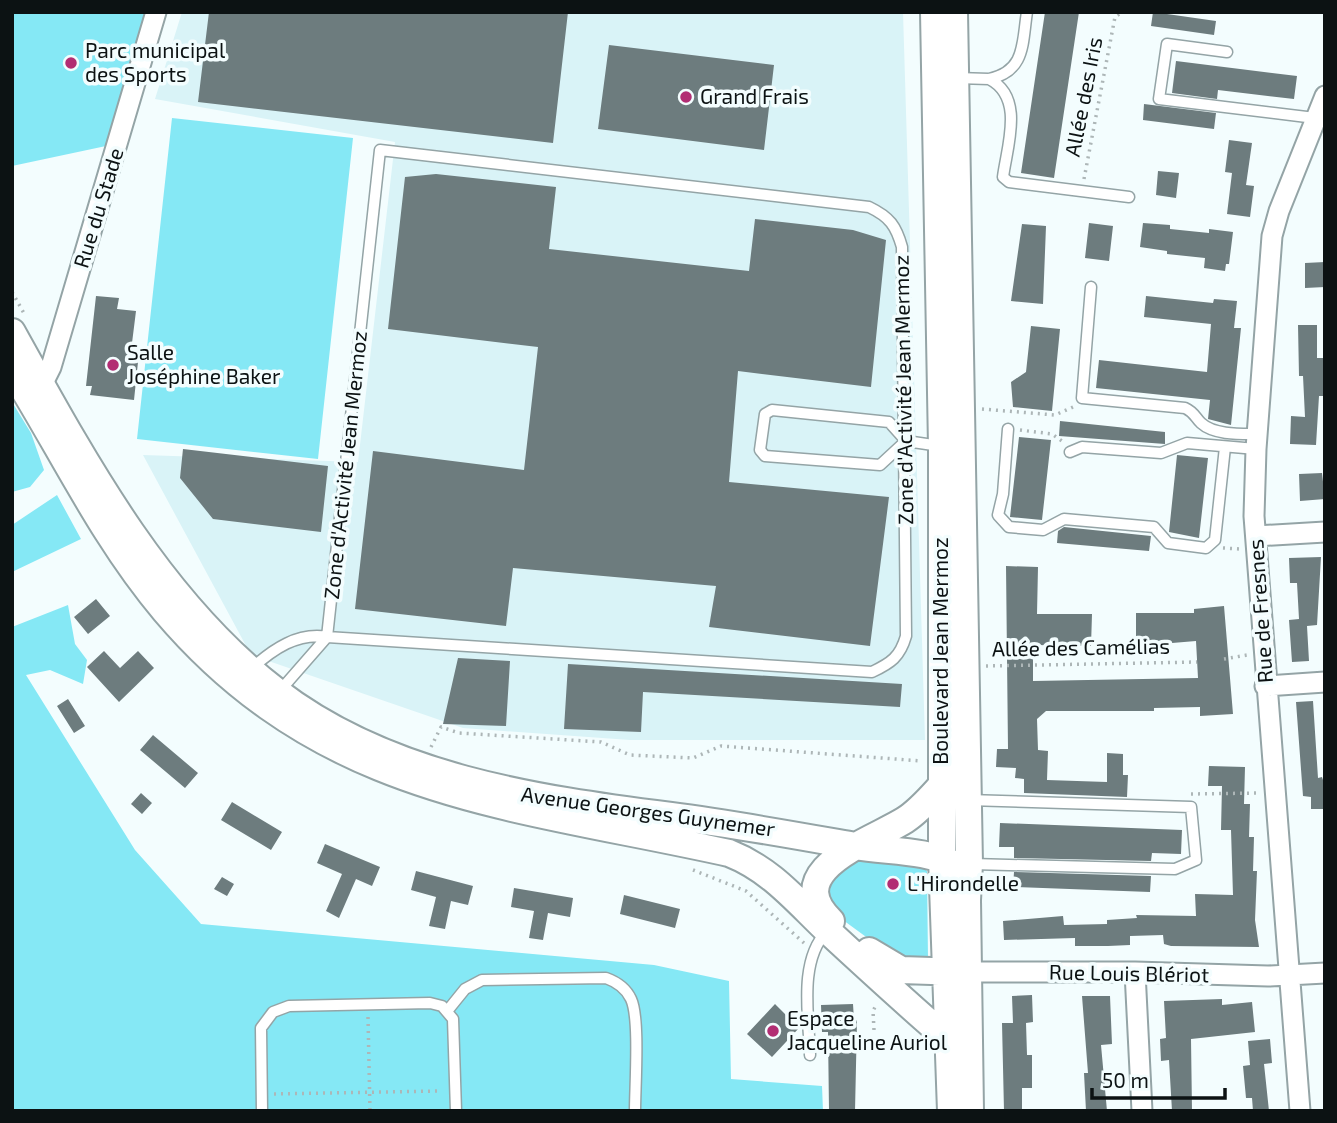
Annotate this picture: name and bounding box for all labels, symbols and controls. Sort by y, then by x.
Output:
street label: Allée des Iris [1059,35,1106,159]
place label: Parc municipal des Sports [85,37,226,86]
marker: Parc municipal des Sports [63,55,79,71]
place label: Grand Frais [700,83,809,108]
marker: Grand Frais [678,89,694,105]
street label: Rue du Stade [67,145,128,271]
street label: Zone d'Activité Jean Mermoz [888,255,917,525]
street label: Zone d'Activité Jean Mermoz [318,329,371,600]
place label: Salle Joséphine Baker [127,339,281,388]
marker: Salle Joséphine Baker [105,357,121,373]
street label: Boulevard Jean Mermoz [927,537,952,765]
street label: Rue de Fresnes [1242,538,1277,684]
street label: Allée des Camélias [992,632,1170,661]
street label: Avenue Georges Guynemer [520,780,777,841]
place label: L'Hirondelle [907,870,1019,895]
marker: L'Hirondelle [885,876,901,892]
street label: Rue Louis Blériot [1049,959,1209,986]
place label: Espace Jacqueline Auriol [787,1005,948,1054]
marker: Espace Jacqueline Auriol [765,1023,781,1039]
scale bar [1092,1056,1225,1100]
text: 50 m [1102,1067,1149,1092]

